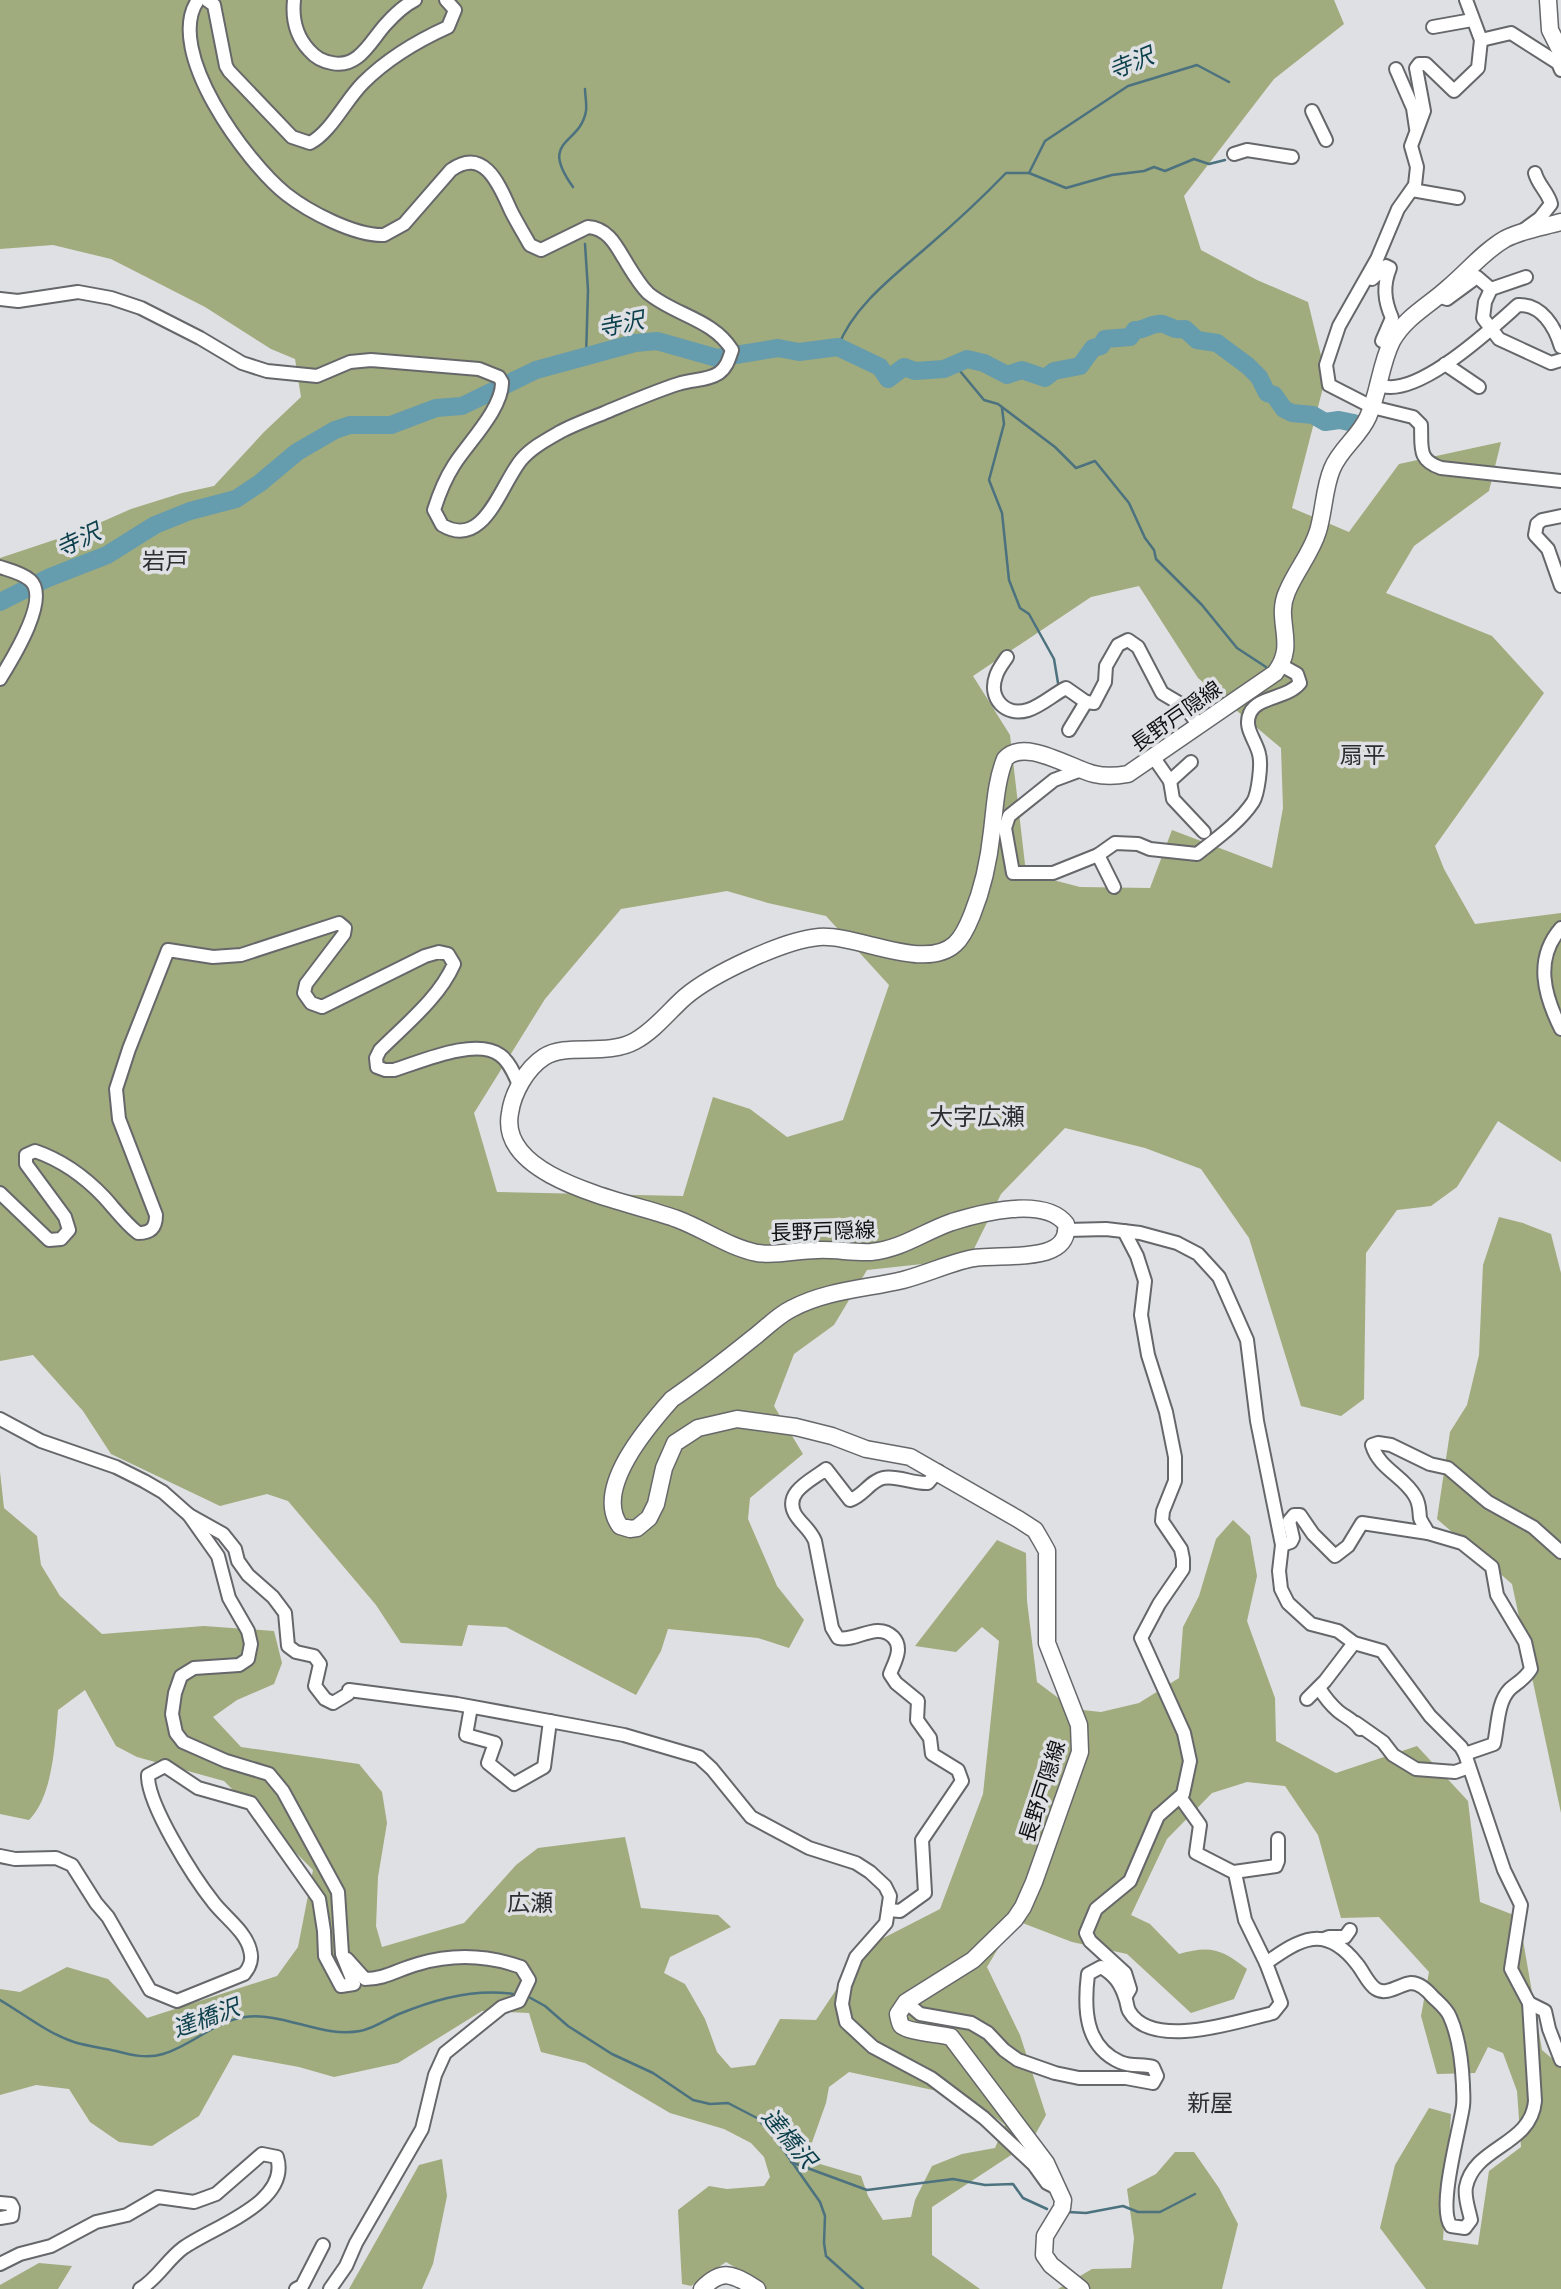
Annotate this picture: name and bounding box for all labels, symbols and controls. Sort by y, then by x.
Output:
water label: 寺沢 [1104,40,1160,85]
water label: 寺沢 [596,305,649,342]
water label: 寺沢 [51,516,107,562]
district label: 岩戸 [142,547,188,575]
street label: 長野戸隠線 [1126,676,1226,756]
district label: 扇平 [1340,741,1386,769]
district label: 大字広瀬 [929,1102,1025,1131]
street label: 長野戸隠線 [770,1217,876,1245]
street label: 長野戸隠線 [1014,1737,1070,1845]
district label: 広瀬 [507,1889,553,1917]
water label: 達橋沢 [169,1992,246,2043]
district label: 新屋 [1187,2089,1233,2117]
water label: 達橋沢 [756,2103,824,2176]

